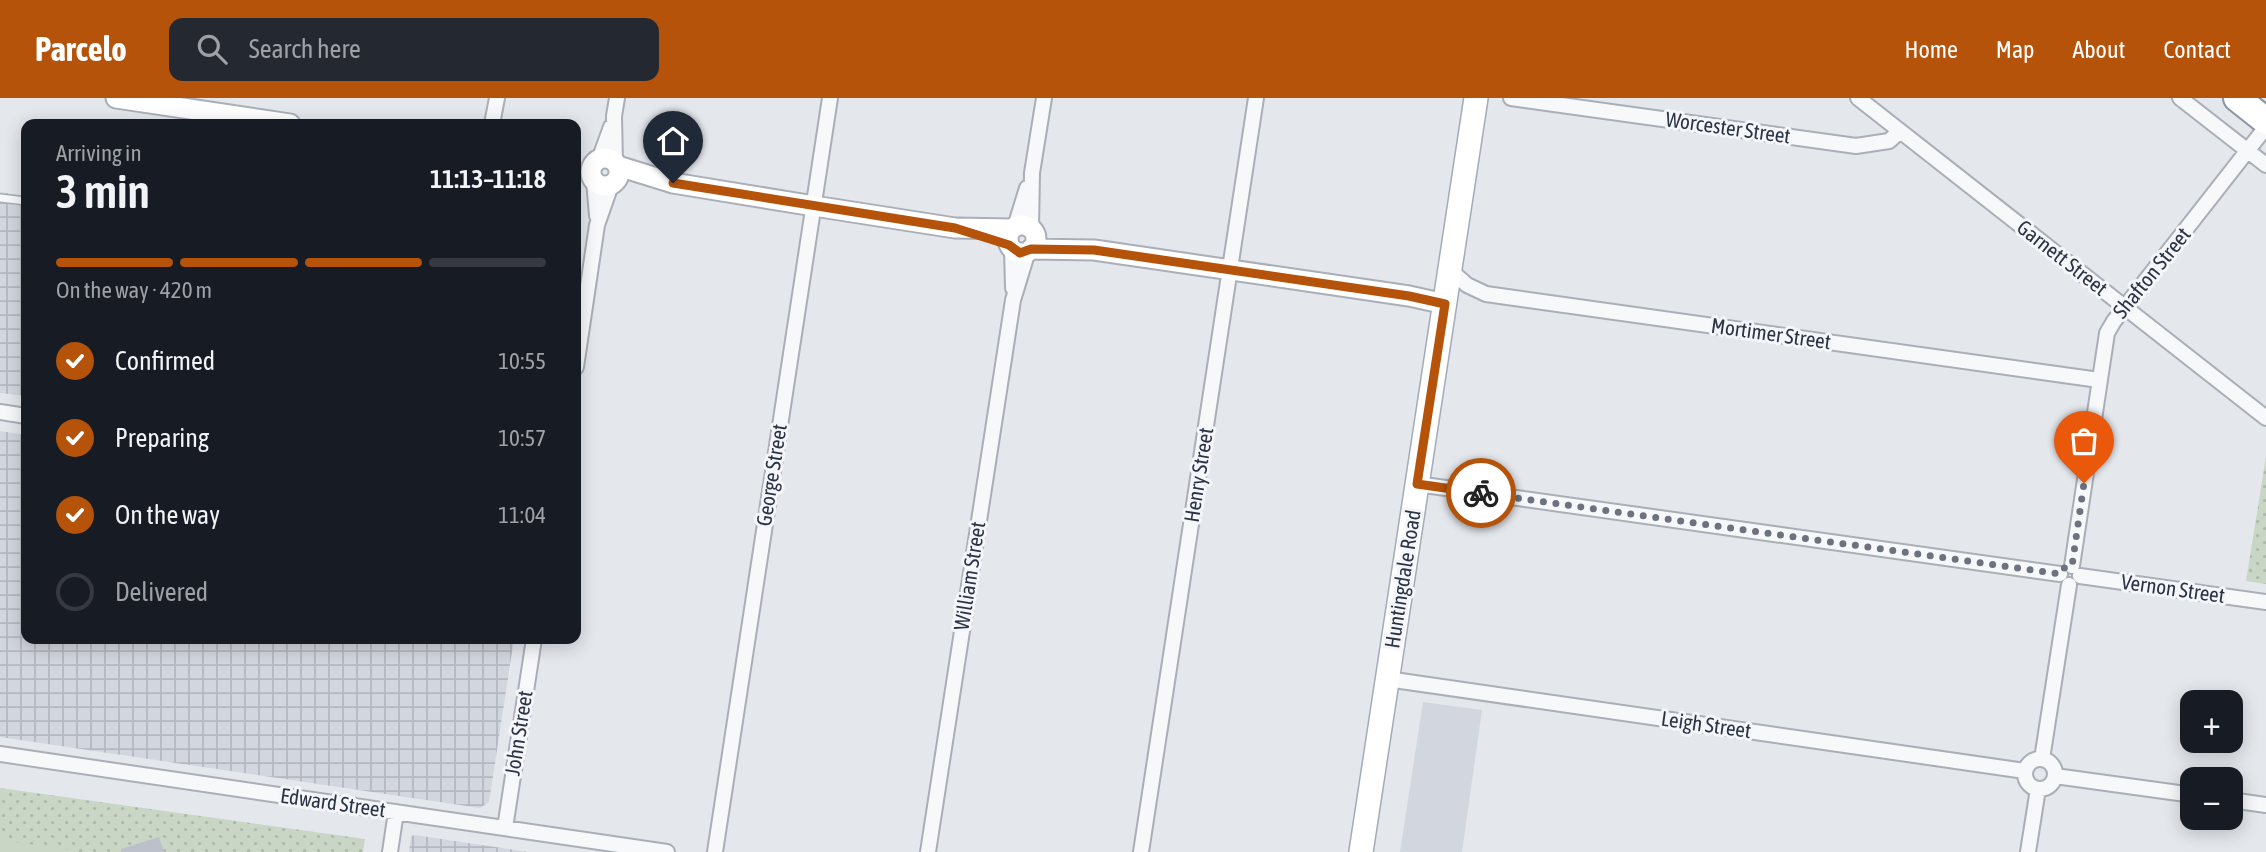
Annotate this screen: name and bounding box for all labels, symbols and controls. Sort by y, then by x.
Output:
search box [169,18,659,81]
text: Parcelo [35,30,127,68]
icon: search [193,30,231,68]
text: Search here [249,34,361,64]
text: Home [1904,36,1958,63]
text: Map [1996,36,2034,63]
text: About [2072,36,2125,63]
text: Contact [2163,36,2231,63]
street label: Worcester Street [1664,106,1792,148]
pin [643,111,703,183]
icon: home [654,122,692,160]
text: Arriving in [56,140,142,166]
text: 11:13–11:18 [430,164,546,194]
text: 3 min [56,165,150,218]
street label: Garnett Street [2013,215,2113,300]
street label: Shafton Street [2107,222,2195,322]
text: On the way · 420 m [56,277,212,303]
street label: Mortimer Street [1710,313,1833,353]
icon: check [56,342,94,380]
text: Confirmed [115,346,215,376]
text: 10:55 [498,348,546,374]
pin [2054,411,2114,483]
icon: check [56,419,94,457]
street label: George Street [751,422,791,528]
icon: bag [2065,422,2103,460]
text: Preparing [115,423,209,453]
text: 10:57 [498,425,546,451]
street label: Henry Street [1179,426,1217,524]
courier [1446,458,1516,528]
icon: bike [1462,474,1500,512]
icon: check [56,496,94,534]
text: On the way [115,500,220,530]
text: 11:04 [498,502,546,528]
street label: Huntingdale Road [1379,508,1425,650]
street label: William Street [949,520,989,632]
street label: Vernon Street [2120,569,2227,607]
text: Delivered [115,577,208,607]
street label: John Street [499,689,537,777]
map controls [2180,690,2243,830]
button: + [2180,690,2243,753]
street label: Leigh Street [1660,706,1753,742]
button: − [2180,767,2243,830]
street label: Edward Street [279,783,387,821]

